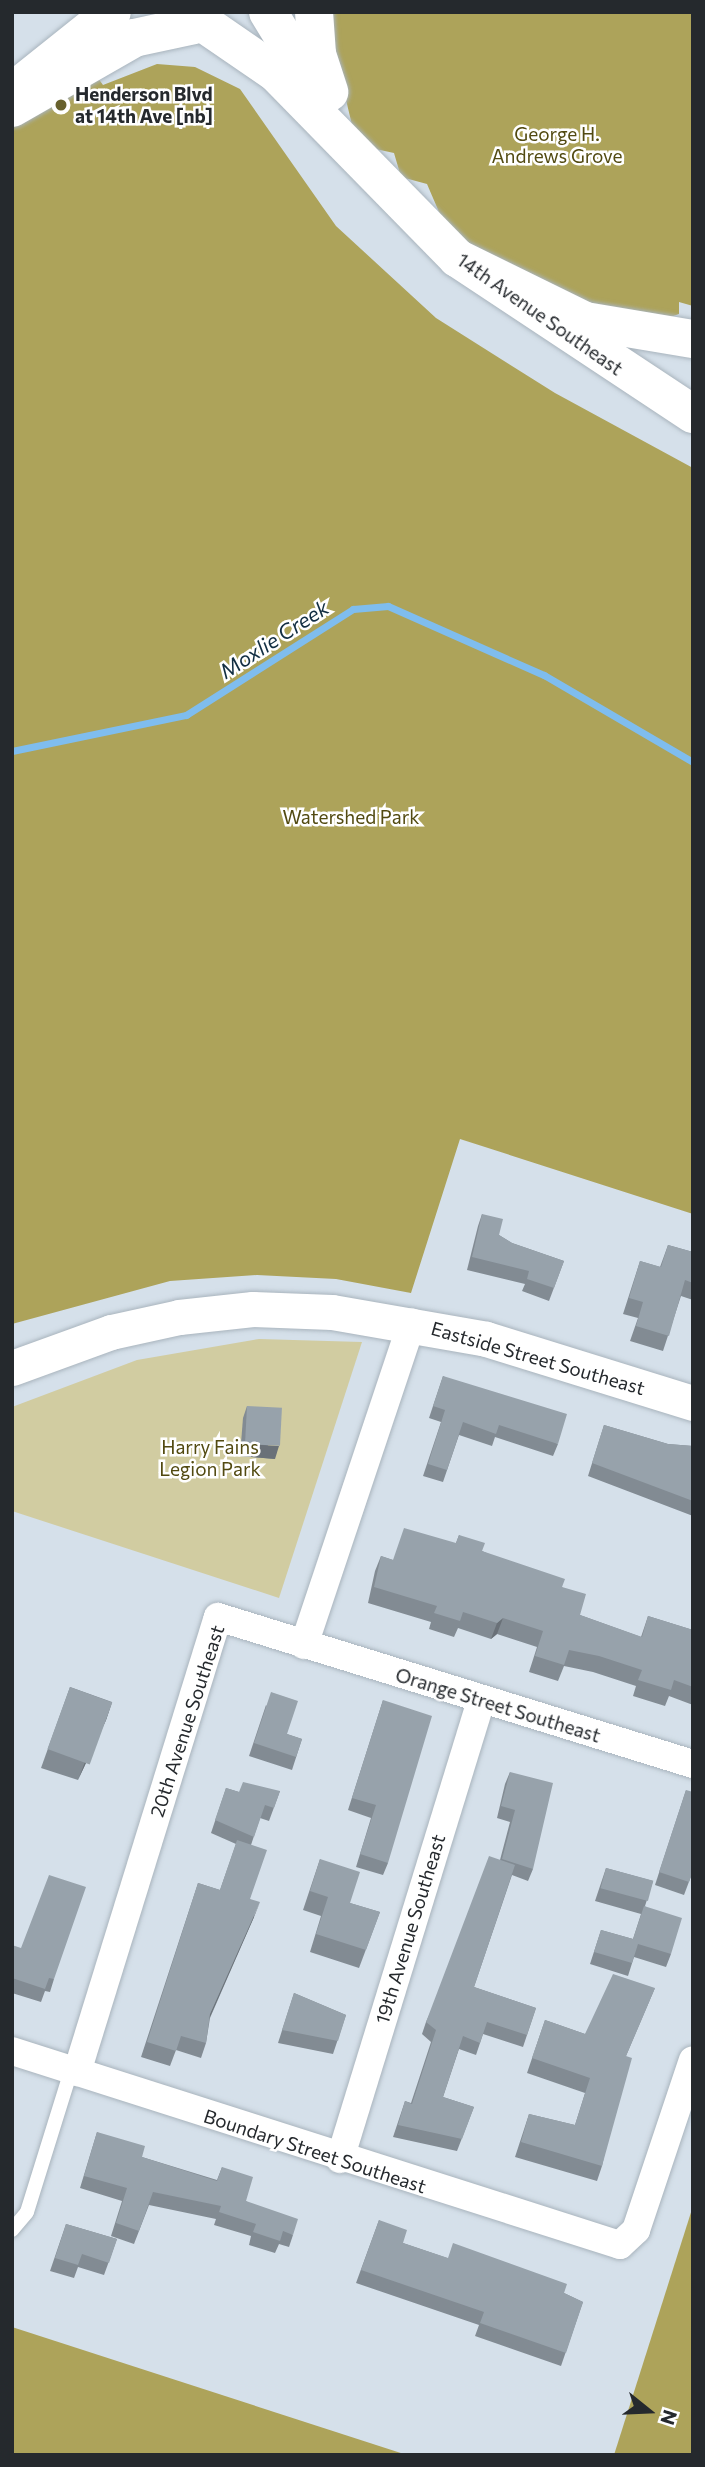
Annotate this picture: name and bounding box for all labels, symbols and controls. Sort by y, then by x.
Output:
place label: Henderson Blvd at 14th Ave [nb] [75,83,213,127]
marker: Henderson Blvd at 14th Ave [nb] [53,97,69,113]
park label: George H. Andrews Grove [491,123,623,167]
street label: 14th Avenue Southeast [453,248,627,380]
water label: Moxlie Creek [215,594,333,684]
park label: Watershed Park [282,806,420,828]
street label: Eastside Street Southeast [429,1317,647,1399]
park label: Harry Fains Legion Park [159,1436,261,1480]
street label: 20th Avenue Southeast [145,1622,229,1820]
street label: Orange Street Southeast [393,1663,603,1747]
street label: 19th Avenue Southeast [370,1831,450,2027]
street label: Boundary Street Southeast [201,2104,429,2198]
north arrow [614,2376,684,2446]
text: N [656,2407,683,2428]

